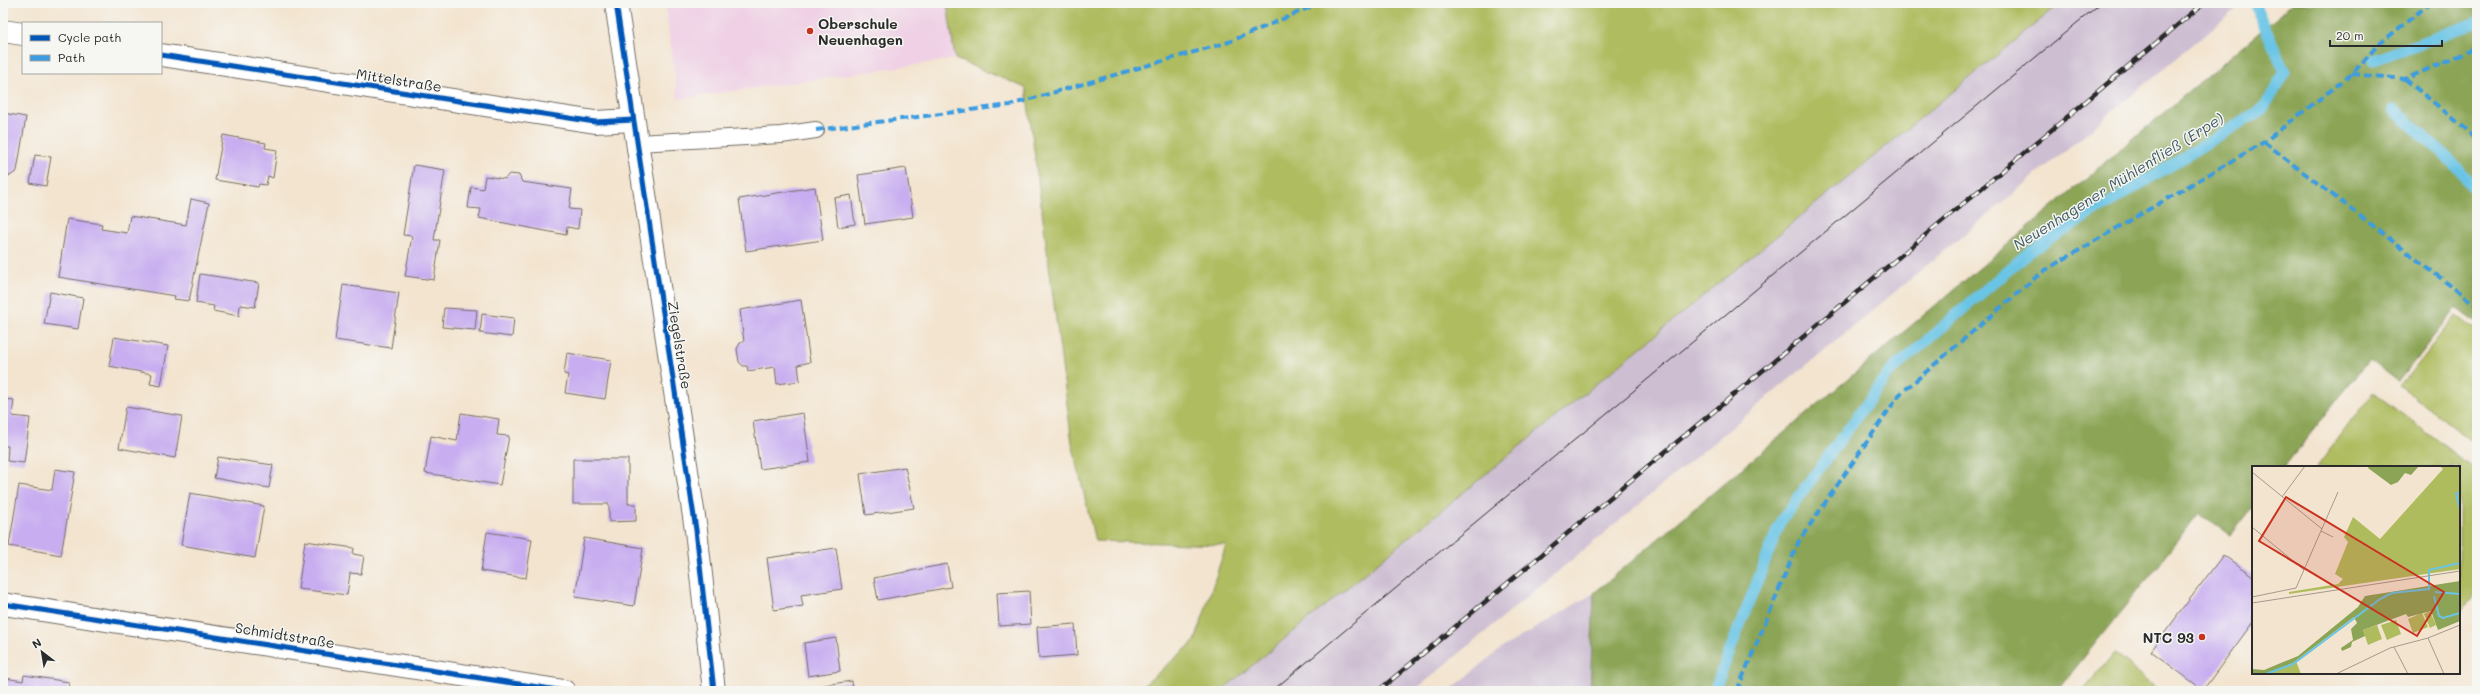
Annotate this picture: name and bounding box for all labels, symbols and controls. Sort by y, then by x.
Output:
place label: Oberschule Neuenhagen [818,14,903,49]
legend [22,22,162,74]
scale bar [2330,22,2442,48]
marker: Oberschule Neuenhagen [805,26,815,36]
text: 20 m [2336,27,2364,43]
text: Cycle path [58,29,121,45]
text: Path [58,49,85,65]
street label: Mittelstraße [355,64,443,96]
water label: Neuenhagener Mühlenfließ (Erpe) [2009,108,2227,254]
street label: Ziegelstraße [664,300,696,390]
inset map [2252,466,2460,674]
street label: Schmidtstraße [234,618,336,652]
place label: NTC 93 [2143,628,2194,647]
north arrow [22,632,62,672]
marker: NTC 93 [2197,632,2207,642]
text: N [29,634,44,652]

